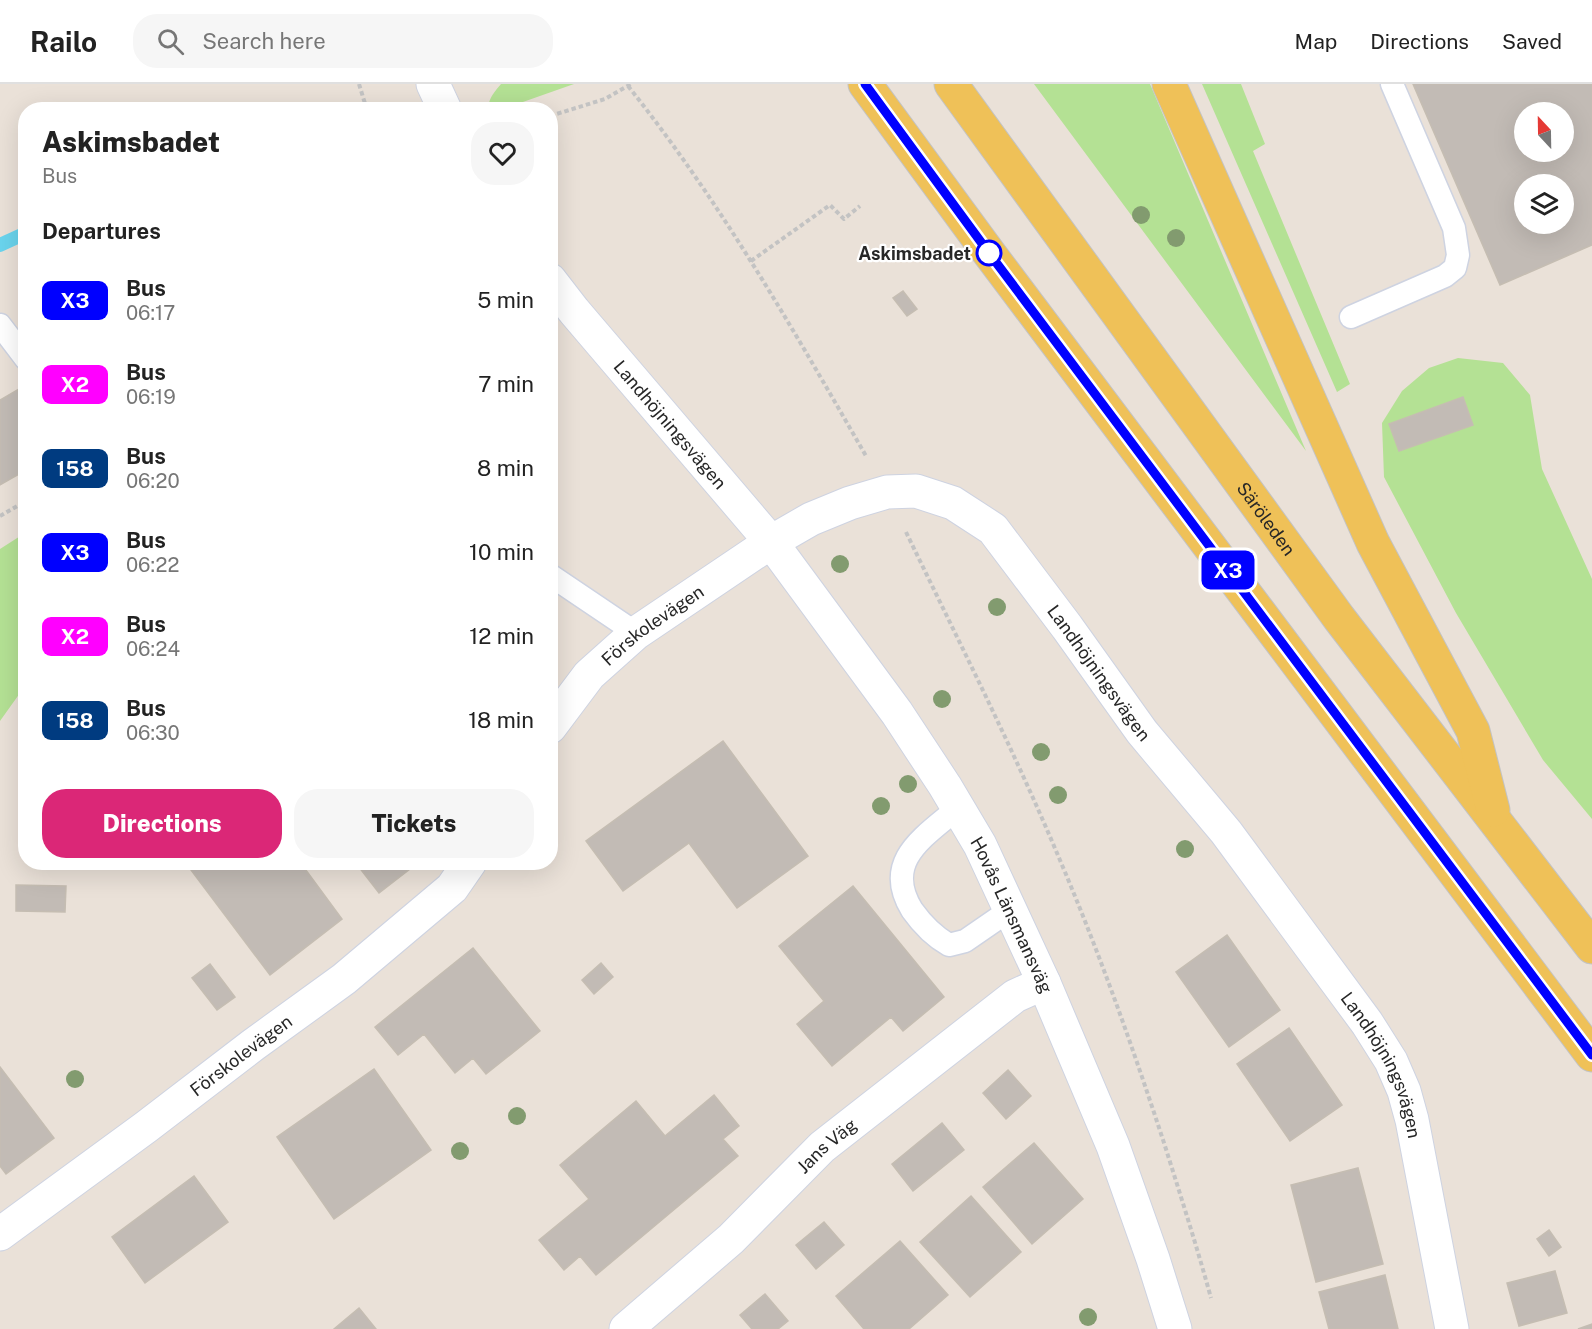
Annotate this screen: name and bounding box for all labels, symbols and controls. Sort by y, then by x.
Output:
search box [133,14,553,68]
text: Railo [30,25,97,58]
icon: search [154,25,187,58]
text: Search here [202,28,326,54]
text: Map [1295,29,1337,54]
text: Directions [1370,29,1469,54]
text: Saved [1502,29,1562,54]
north arrow [1514,102,1574,162]
map controls [1514,102,1574,234]
button: heart [471,122,534,185]
text: Askimsbadet [42,125,220,158]
text: Bus [42,164,77,188]
button: layers [1514,174,1574,234]
text: Departures [42,218,161,244]
marker: Askimsbadet [976,240,1002,266]
place label: Askimsbadet [858,243,971,264]
text: Bus [126,275,166,301]
text: 5 min [477,287,534,313]
text: X3 [60,288,90,313]
text: 06:17 [126,301,175,325]
street label: Landhöjningsvägen [610,356,731,493]
text: Bus [126,359,166,385]
text: 7 min [478,371,534,397]
text: X2 [61,372,89,397]
text: 06:19 [126,385,176,409]
text: Bus [126,443,166,469]
text: 8 min [477,455,534,481]
text: 158 [56,456,94,481]
text: 06:20 [126,469,180,493]
street label: Säröleden [1233,478,1300,559]
text: Bus [126,527,166,553]
text: 10 min [469,539,534,565]
text: X3 [60,540,90,565]
line badge: X3 [1201,550,1255,590]
text: 06:22 [126,553,179,577]
text: X3 [1213,558,1243,583]
street label: Förskolevägen [597,580,707,669]
street label: Landhöjningsvägen [1043,600,1155,745]
text: Bus [126,611,166,637]
text: 12 min [469,623,534,649]
text: X2 [61,624,89,649]
text: 06:24 [126,637,180,661]
text: Bus [126,695,166,721]
text: 18 min [468,707,534,733]
text: 158 [56,708,94,733]
text: 06:30 [126,721,180,745]
button: Directions [42,789,282,858]
button: Tickets [294,789,534,858]
street label: Hovås Länsmansväg [967,832,1057,996]
street label: Landhöjningsvägen [1337,987,1426,1140]
street label: Förskolevägen [186,1010,296,1100]
street label: Jans Väg [792,1114,861,1177]

